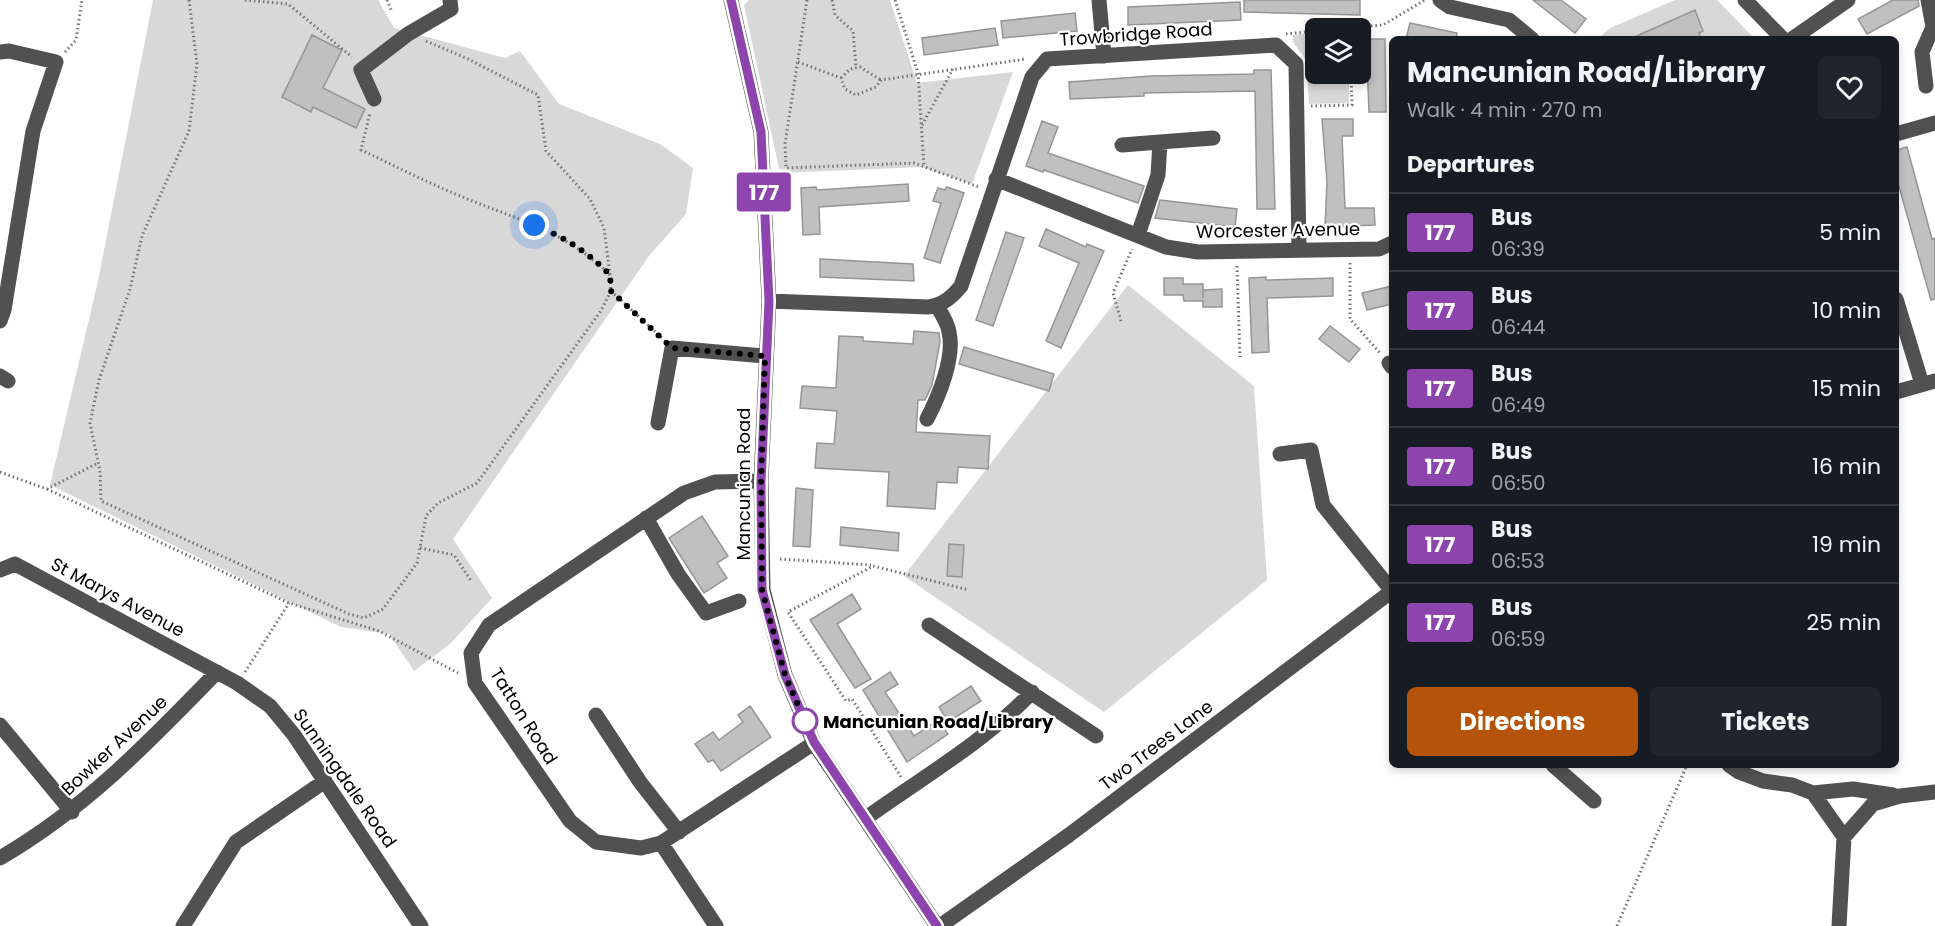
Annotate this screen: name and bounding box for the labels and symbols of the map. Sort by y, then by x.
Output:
street label: Trowbridge Road [1059,16,1213,52]
line badge: 177 [730,172,798,212]
your location [519,210,549,240]
street label: Worcester Avenue [1196,216,1360,244]
street label: Mancunian Road [731,408,756,560]
street label: St Marys Avenue [47,551,189,643]
street label: Tatton Road [484,663,564,769]
street label: Bowker Avenue [55,689,173,801]
street label: Two Trees Lane [1094,694,1218,796]
street label: Sunningdale Road [288,703,402,853]
marker: Mancunian Road/Library [792,708,818,734]
place label: Mancunian Road/Library [823,709,1054,734]

